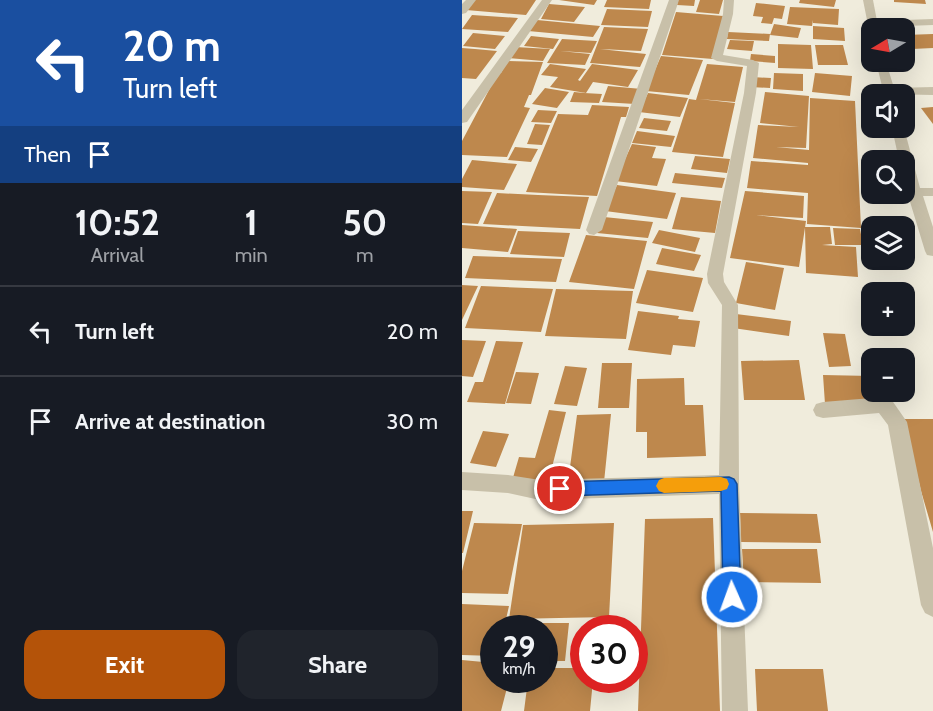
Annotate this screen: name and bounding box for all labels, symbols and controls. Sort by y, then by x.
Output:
north arrow [861,18,915,72]
map controls [861,18,915,402]
text: 20 m [123,20,221,72]
icon: left [24,24,102,102]
text: Turn left [123,72,217,105]
button: sound [861,84,915,138]
icon: arrive [83,138,116,171]
text: Then [24,141,71,168]
button: search [861,150,915,204]
text: 10:52 [75,200,160,244]
text: 1 [245,200,258,244]
text: 50 [342,200,387,244]
button: layers [861,216,915,270]
text: Arrival [91,243,144,267]
text: min [235,243,268,267]
text: m [356,243,374,267]
button: + [861,282,915,336]
icon: left [24,315,57,348]
text: Turn left [75,318,154,345]
text: 20 m [387,318,438,345]
button: − [861,348,915,402]
icon: arrive [24,405,57,438]
text: Arrive at destination [75,408,265,435]
text: 30 m [386,408,438,435]
pin [534,463,585,514]
icon: arrive [543,472,576,505]
position arrow [700,565,764,629]
speed limit sign: 30 [570,615,648,693]
text: 29 [503,628,535,665]
button: Exit [24,630,225,699]
button: Share [237,630,438,699]
text: km/h [503,660,535,678]

